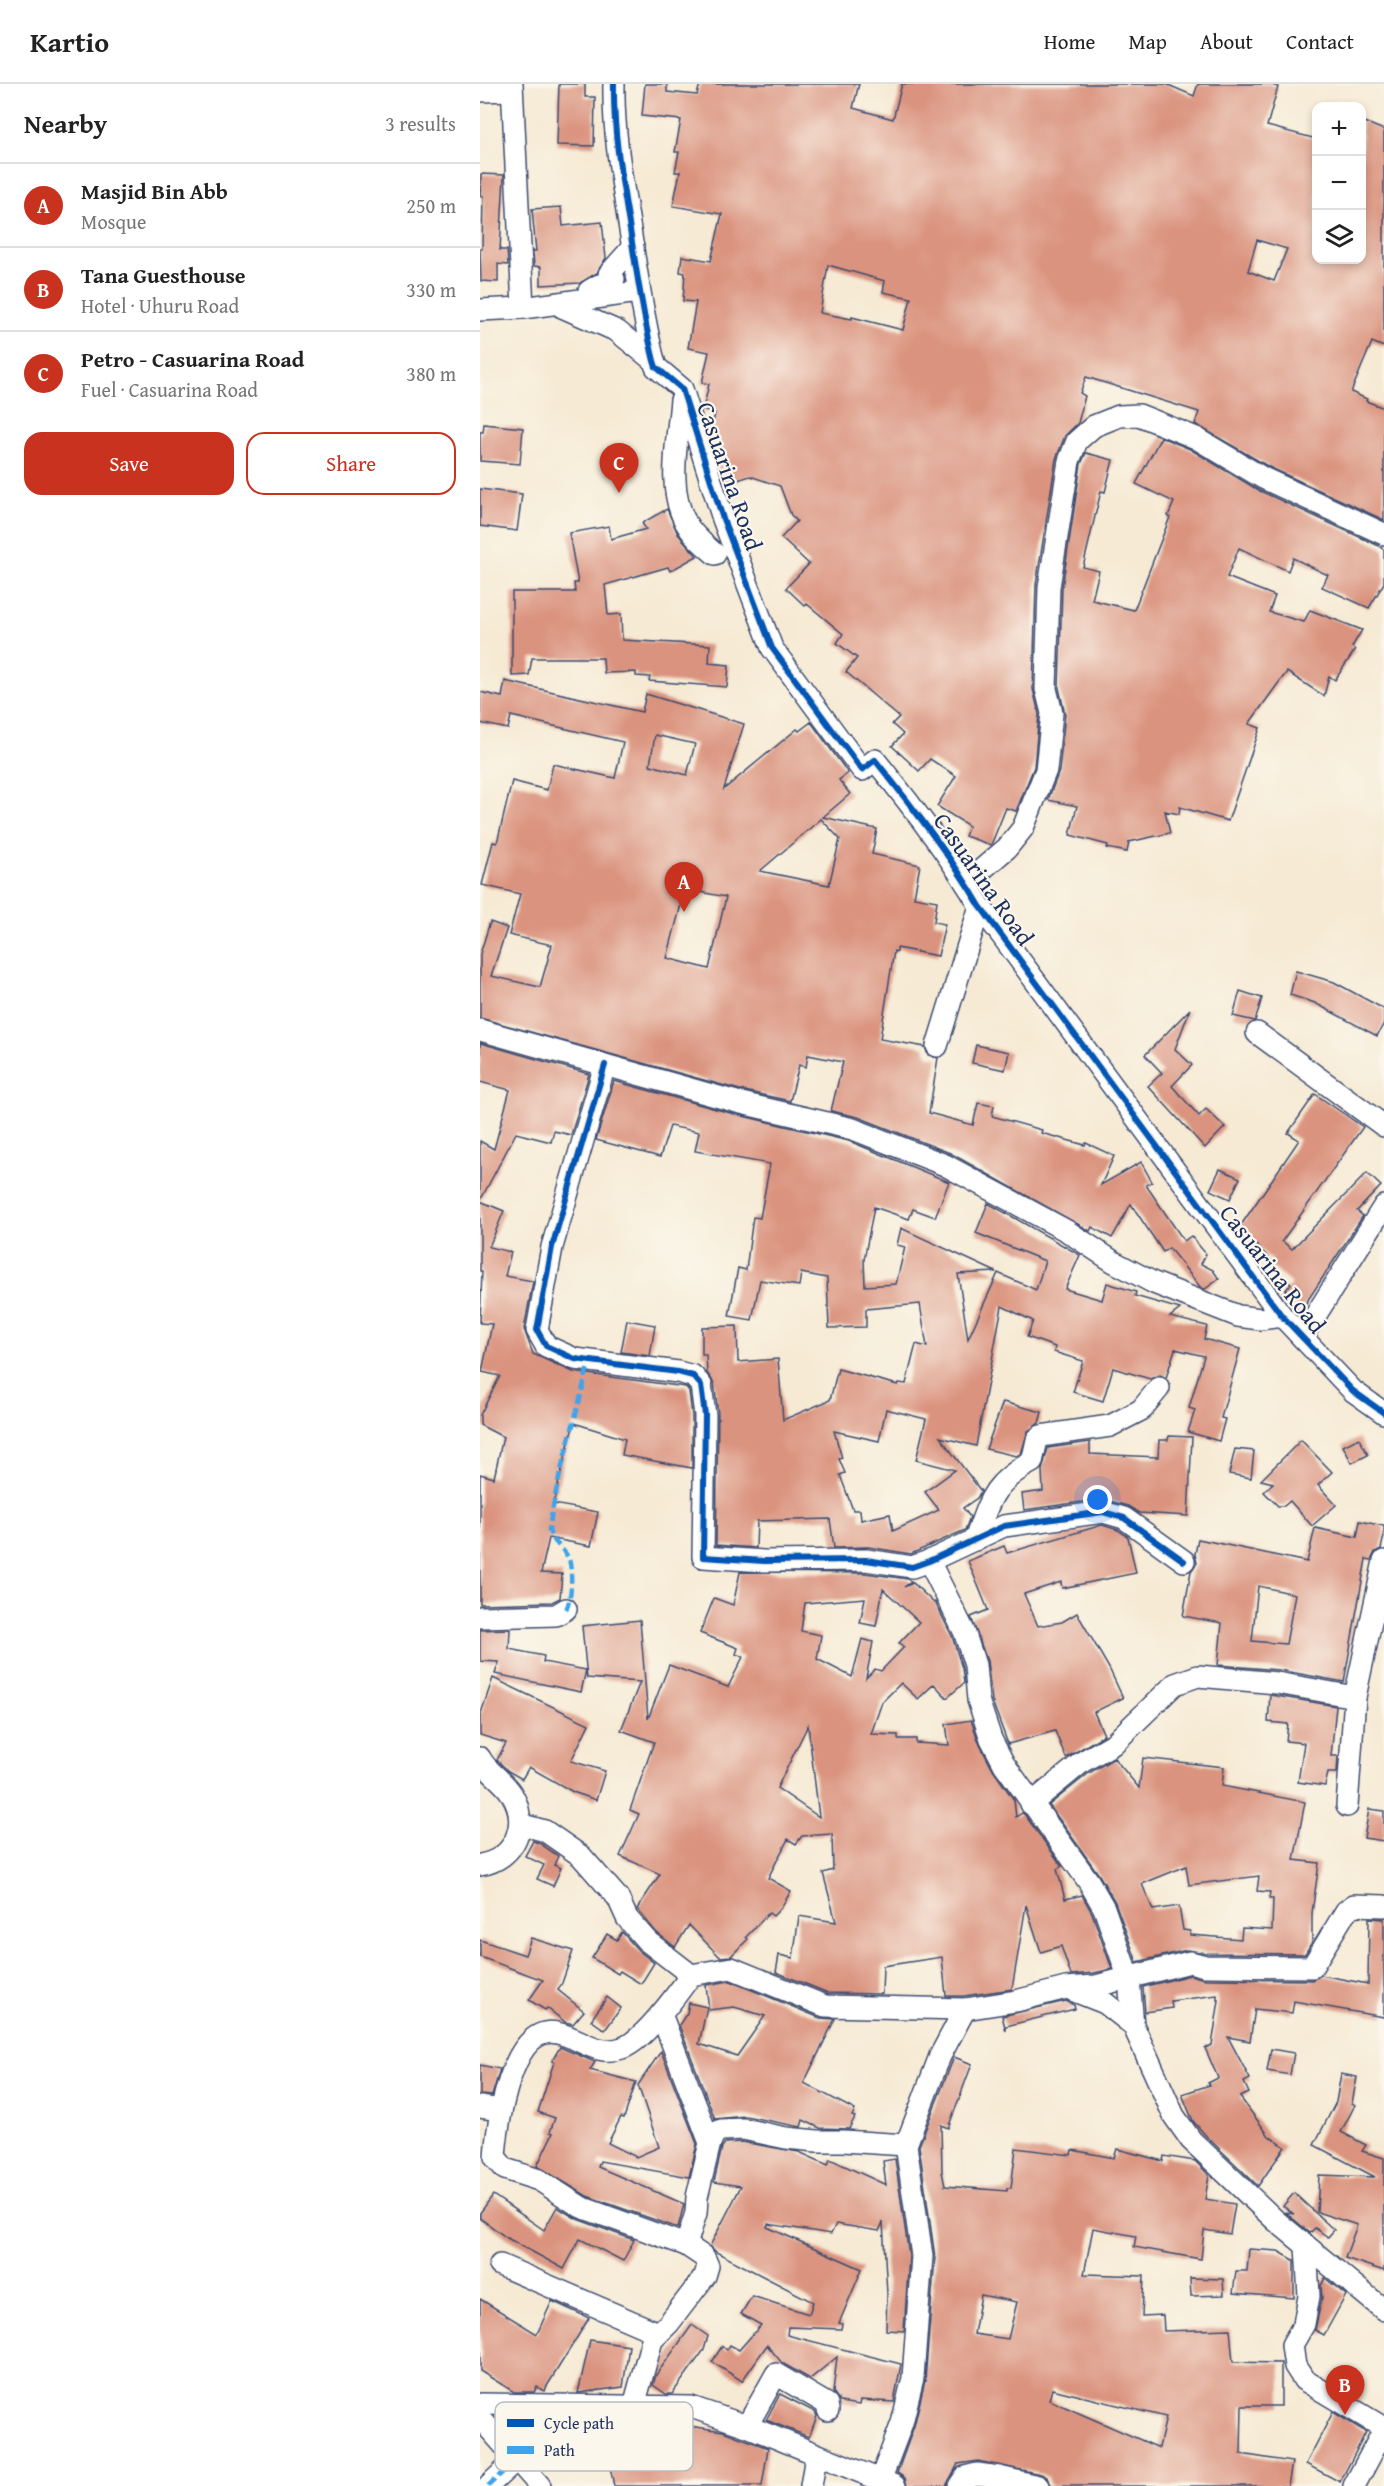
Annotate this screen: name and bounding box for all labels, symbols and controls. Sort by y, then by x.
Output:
text: Kartio [30,21,109,62]
text: Home [1044,26,1095,57]
text: Map [1128,26,1167,57]
text: About [1200,26,1253,57]
text: Contact [1286,26,1354,57]
map controls [1312,102,1366,264]
button: + [1312,102,1366,156]
text: Nearby [24,104,107,143]
text: 3 results [385,109,456,138]
button: − [1312,156,1366,210]
text: Masjid Bin Abb [81,175,228,207]
text: A [37,191,50,220]
text: 250 m [406,191,456,220]
text: Mosque [81,207,146,236]
button: layers [1312,210,1366,264]
text: Tana Guesthouse [81,259,246,291]
text: B [37,275,50,304]
text: 330 m [406,275,456,304]
text: Hotel · Uhuru Road [81,291,239,320]
text: Petro - Casuarina Road [81,343,304,375]
text: C [38,359,49,388]
text: 380 m [406,359,456,388]
text: Fuel · Casuarina Road [81,375,258,404]
street label: Casuarina Road [688,397,772,555]
button: Save [24,432,234,495]
button: Share [246,432,456,495]
pin: C [600,444,638,493]
street label: Casuarina Road [925,805,1043,953]
pin: A [664,862,704,912]
street label: Casuarina Road [1211,1197,1335,1341]
your location [1083,1485,1112,1514]
pin: B [1326,2366,1364,2415]
legend [495,2402,693,2471]
text: Cycle path [544,2411,614,2435]
text: Path [544,2438,575,2462]

